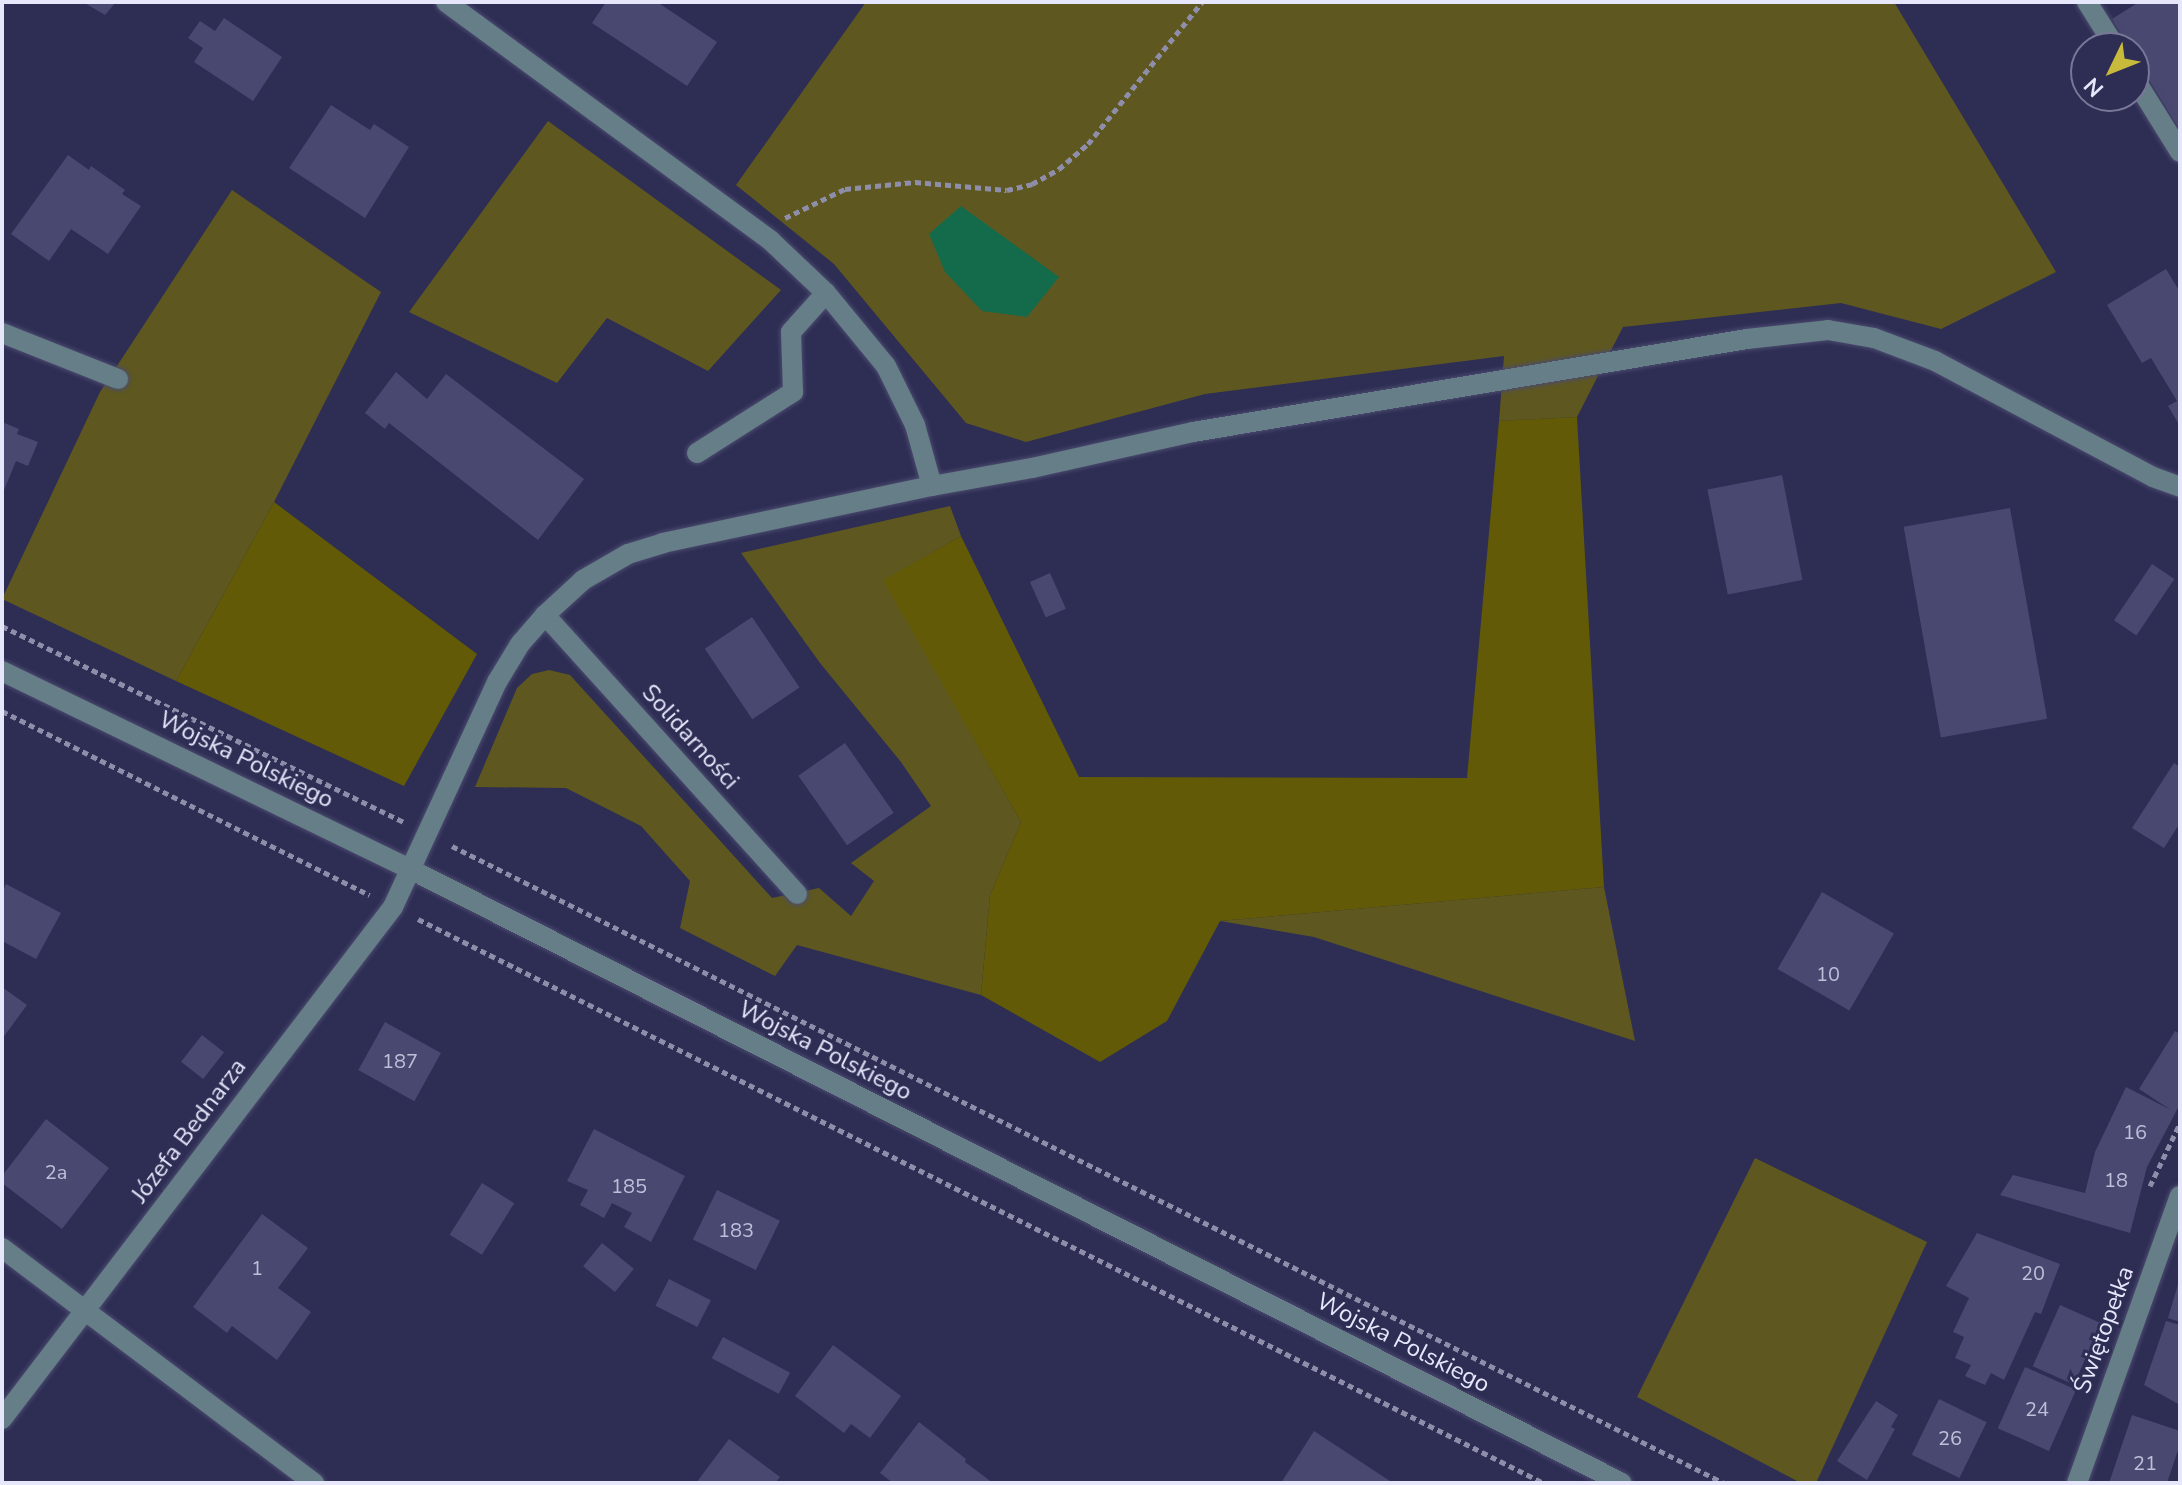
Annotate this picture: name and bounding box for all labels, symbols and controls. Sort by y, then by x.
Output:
north arrow [2070,32,2150,112]
text: N [2077,71,2110,103]
street label: Solidarności [635,679,745,795]
street label: Wojska Polskiego [154,705,338,815]
house number: 10 [1816,962,1840,986]
street label: Wojska Polskiego [734,995,916,1107]
house number: 187 [382,1049,418,1073]
street label: Józefa Bednarza [125,1053,253,1209]
house number: 16 [2123,1120,2147,1144]
house number: 2a [45,1160,67,1184]
house number: 18 [2104,1168,2128,1192]
house number: 185 [611,1174,647,1198]
house number: 183 [718,1218,754,1242]
house number: 1 [251,1256,263,1280]
house number: 20 [2021,1261,2045,1285]
street label: Świętopełka [2068,1262,2140,1398]
street label: Wojska Polskiego [1312,1287,1494,1399]
house number: 24 [2025,1397,2049,1421]
house number: 26 [1938,1426,1962,1450]
house number: 21 [2133,1451,2157,1475]

